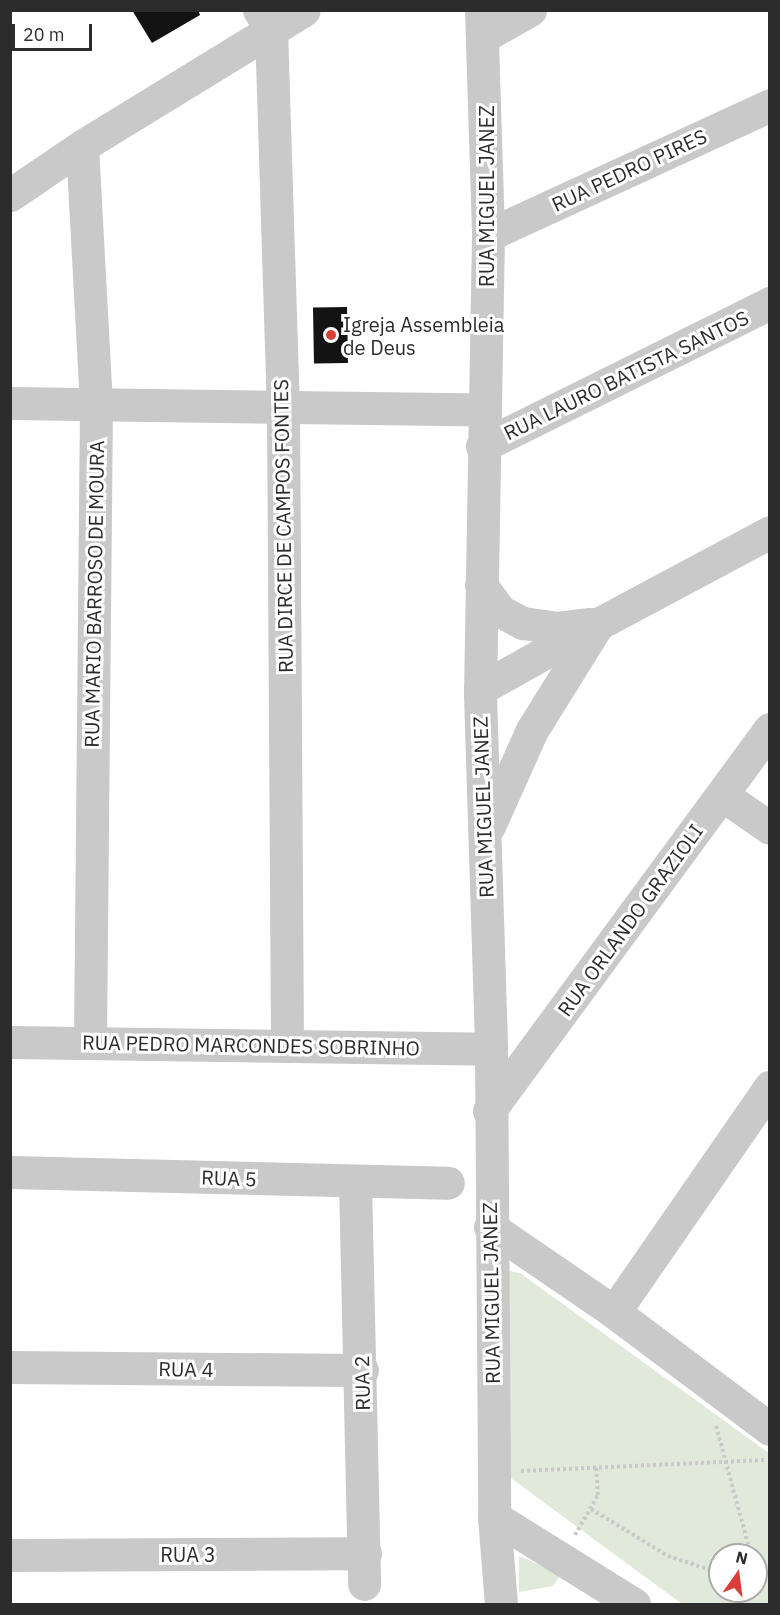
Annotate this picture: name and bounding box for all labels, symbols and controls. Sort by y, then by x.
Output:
scale bar [15,12,94,50]
text: 20 m [23,23,65,46]
street label: RUA MIGUEL JANEZ [474,105,498,287]
street label: RUA PEDRO PIRES [548,124,710,216]
street label: RUA LAURO BATISTA SANTOS [500,305,752,445]
place label: Igreja Assembleia de Deus [343,312,504,359]
marker: Igreja Assembleia de Deus [324,328,338,342]
street label: RUA DIRCE DE CAMPOS FONTES [268,379,298,673]
street label: RUA MARIO BARROSO DE MOURA [79,440,109,748]
street label: RUA MIGUEL JANEZ [468,716,498,898]
street label: RUA ORLANDO GRAZIOLI [552,819,708,1021]
street label: RUA PEDRO MARCONDES SOBRINHO [82,1030,420,1060]
street label: RUA 5 [201,1165,257,1191]
street label: RUA MIGUEL JANEZ [477,1202,505,1384]
street label: RUA 2 [350,1355,374,1411]
street label: RUA 4 [158,1357,214,1381]
street label: RUA 3 [160,1542,216,1566]
north arrow [708,1543,768,1603]
text: N [734,1546,750,1569]

